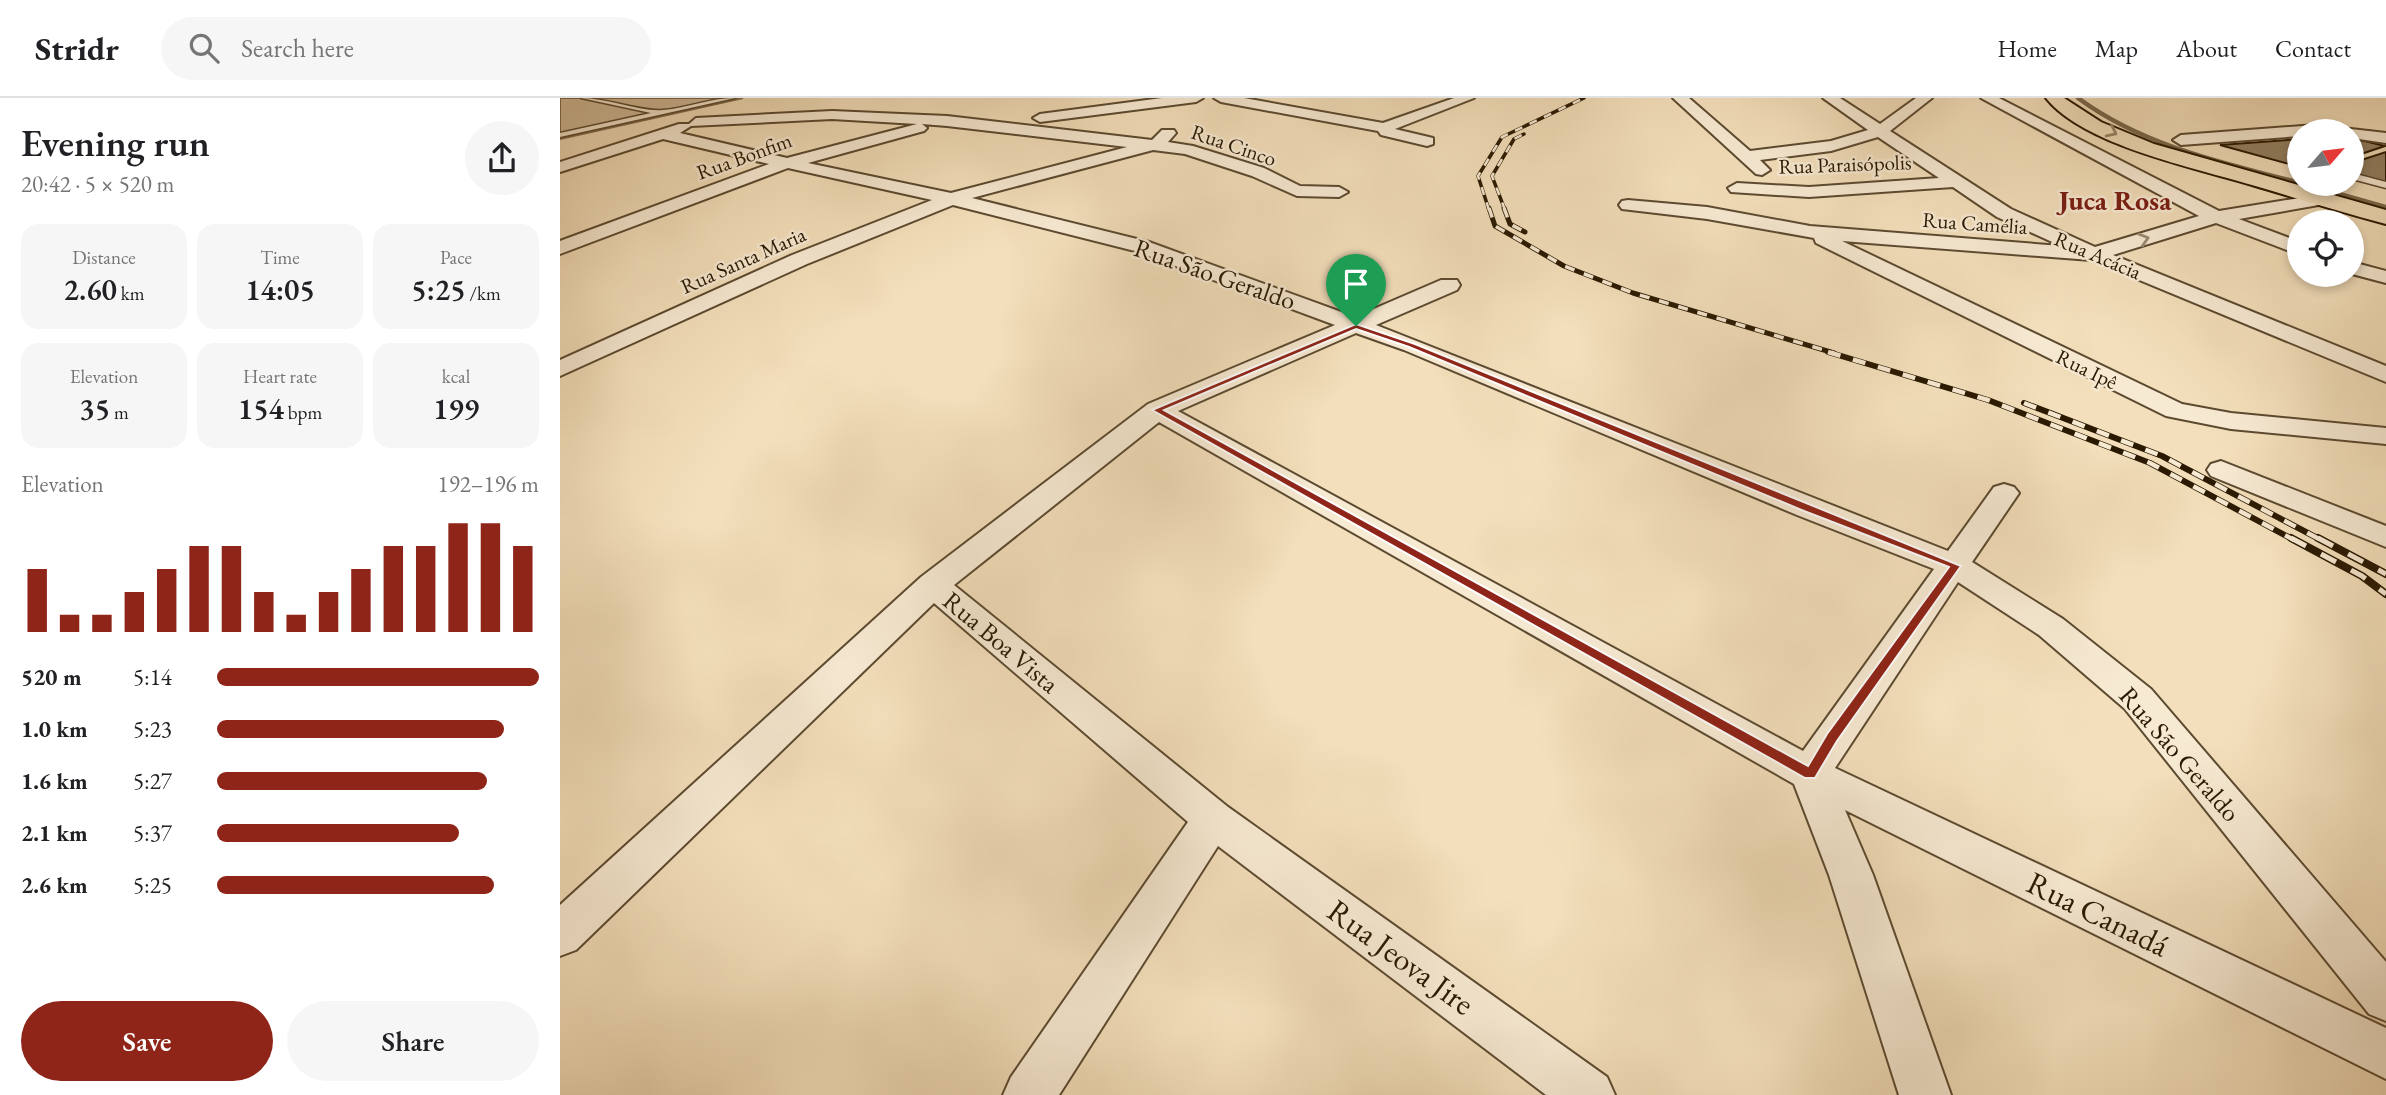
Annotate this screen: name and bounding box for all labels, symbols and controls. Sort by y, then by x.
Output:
search box [161,17,651,80]
text: Stridr [35,27,119,70]
icon: search [185,29,223,67]
text: Search here [241,31,354,65]
text: Home [1997,33,2057,64]
text: Map [2095,33,2138,64]
text: About [2176,33,2237,64]
text: Contact [2275,33,2351,64]
text: Evening run [21,118,210,167]
street label: Rua Cinco [1188,118,1280,172]
north arrow [2287,119,2364,196]
map controls [2287,119,2364,287]
button: share [465,121,539,195]
one-way arrow [2105,124,2117,138]
street label: Rua Bonfim [693,126,795,186]
street label: Rua Paraisópolis [1778,148,1912,180]
text: 20:42 · 5 × 520 m [21,169,174,199]
district label: Juca Rosa [2056,182,2172,218]
street label: Rua Camélia [1922,206,2029,240]
button: locate [2287,210,2364,287]
street label: Rua Santa Maria [676,220,810,300]
street label: Rua Acácia [2050,225,2146,286]
street label: Rua São Geraldo [1130,230,1300,318]
one-way arrow [2138,232,2150,247]
text: Distance [72,245,136,270]
text: Time [260,245,300,270]
text: Pace [440,245,472,270]
pin [1326,254,1386,326]
icon: arrive [1337,265,1375,303]
text: 2.60 [64,270,117,309]
text: 14:05 [245,270,315,309]
text: 5:25 [411,270,466,309]
text: km [117,281,144,306]
text: /km [466,281,501,306]
street label: Rua Ipê [2052,343,2122,395]
text: Elevation [70,364,138,389]
text: Heart rate [243,364,317,389]
text: kcal [442,364,470,389]
text: 35 [79,389,110,428]
text: 154 [238,389,284,428]
text: 199 [433,389,479,428]
text: m [110,400,129,425]
text: bpm [284,400,322,425]
text: Elevation [21,469,104,499]
text: 192–196 m [438,469,539,499]
street label: Rua Boa Vista [936,584,1067,701]
text: 520 m [21,662,82,692]
text: 5:14 [133,662,172,692]
street label: Rua São Geraldo [2112,679,2248,829]
text: 1.0 km [21,714,88,744]
text: 5:23 [133,714,172,744]
text: 1.6 km [21,766,88,796]
text: 5:27 [133,766,172,796]
text: 2.1 km [21,818,88,848]
text: 5:37 [133,818,172,848]
street label: Rua Canadá [2020,862,2176,967]
text: 2.6 km [21,870,88,900]
text: 5:25 [133,870,172,900]
street label: Rua Jeova Jire [1319,890,1483,1024]
button: Save [21,1001,273,1081]
button: Share [287,1001,539,1081]

